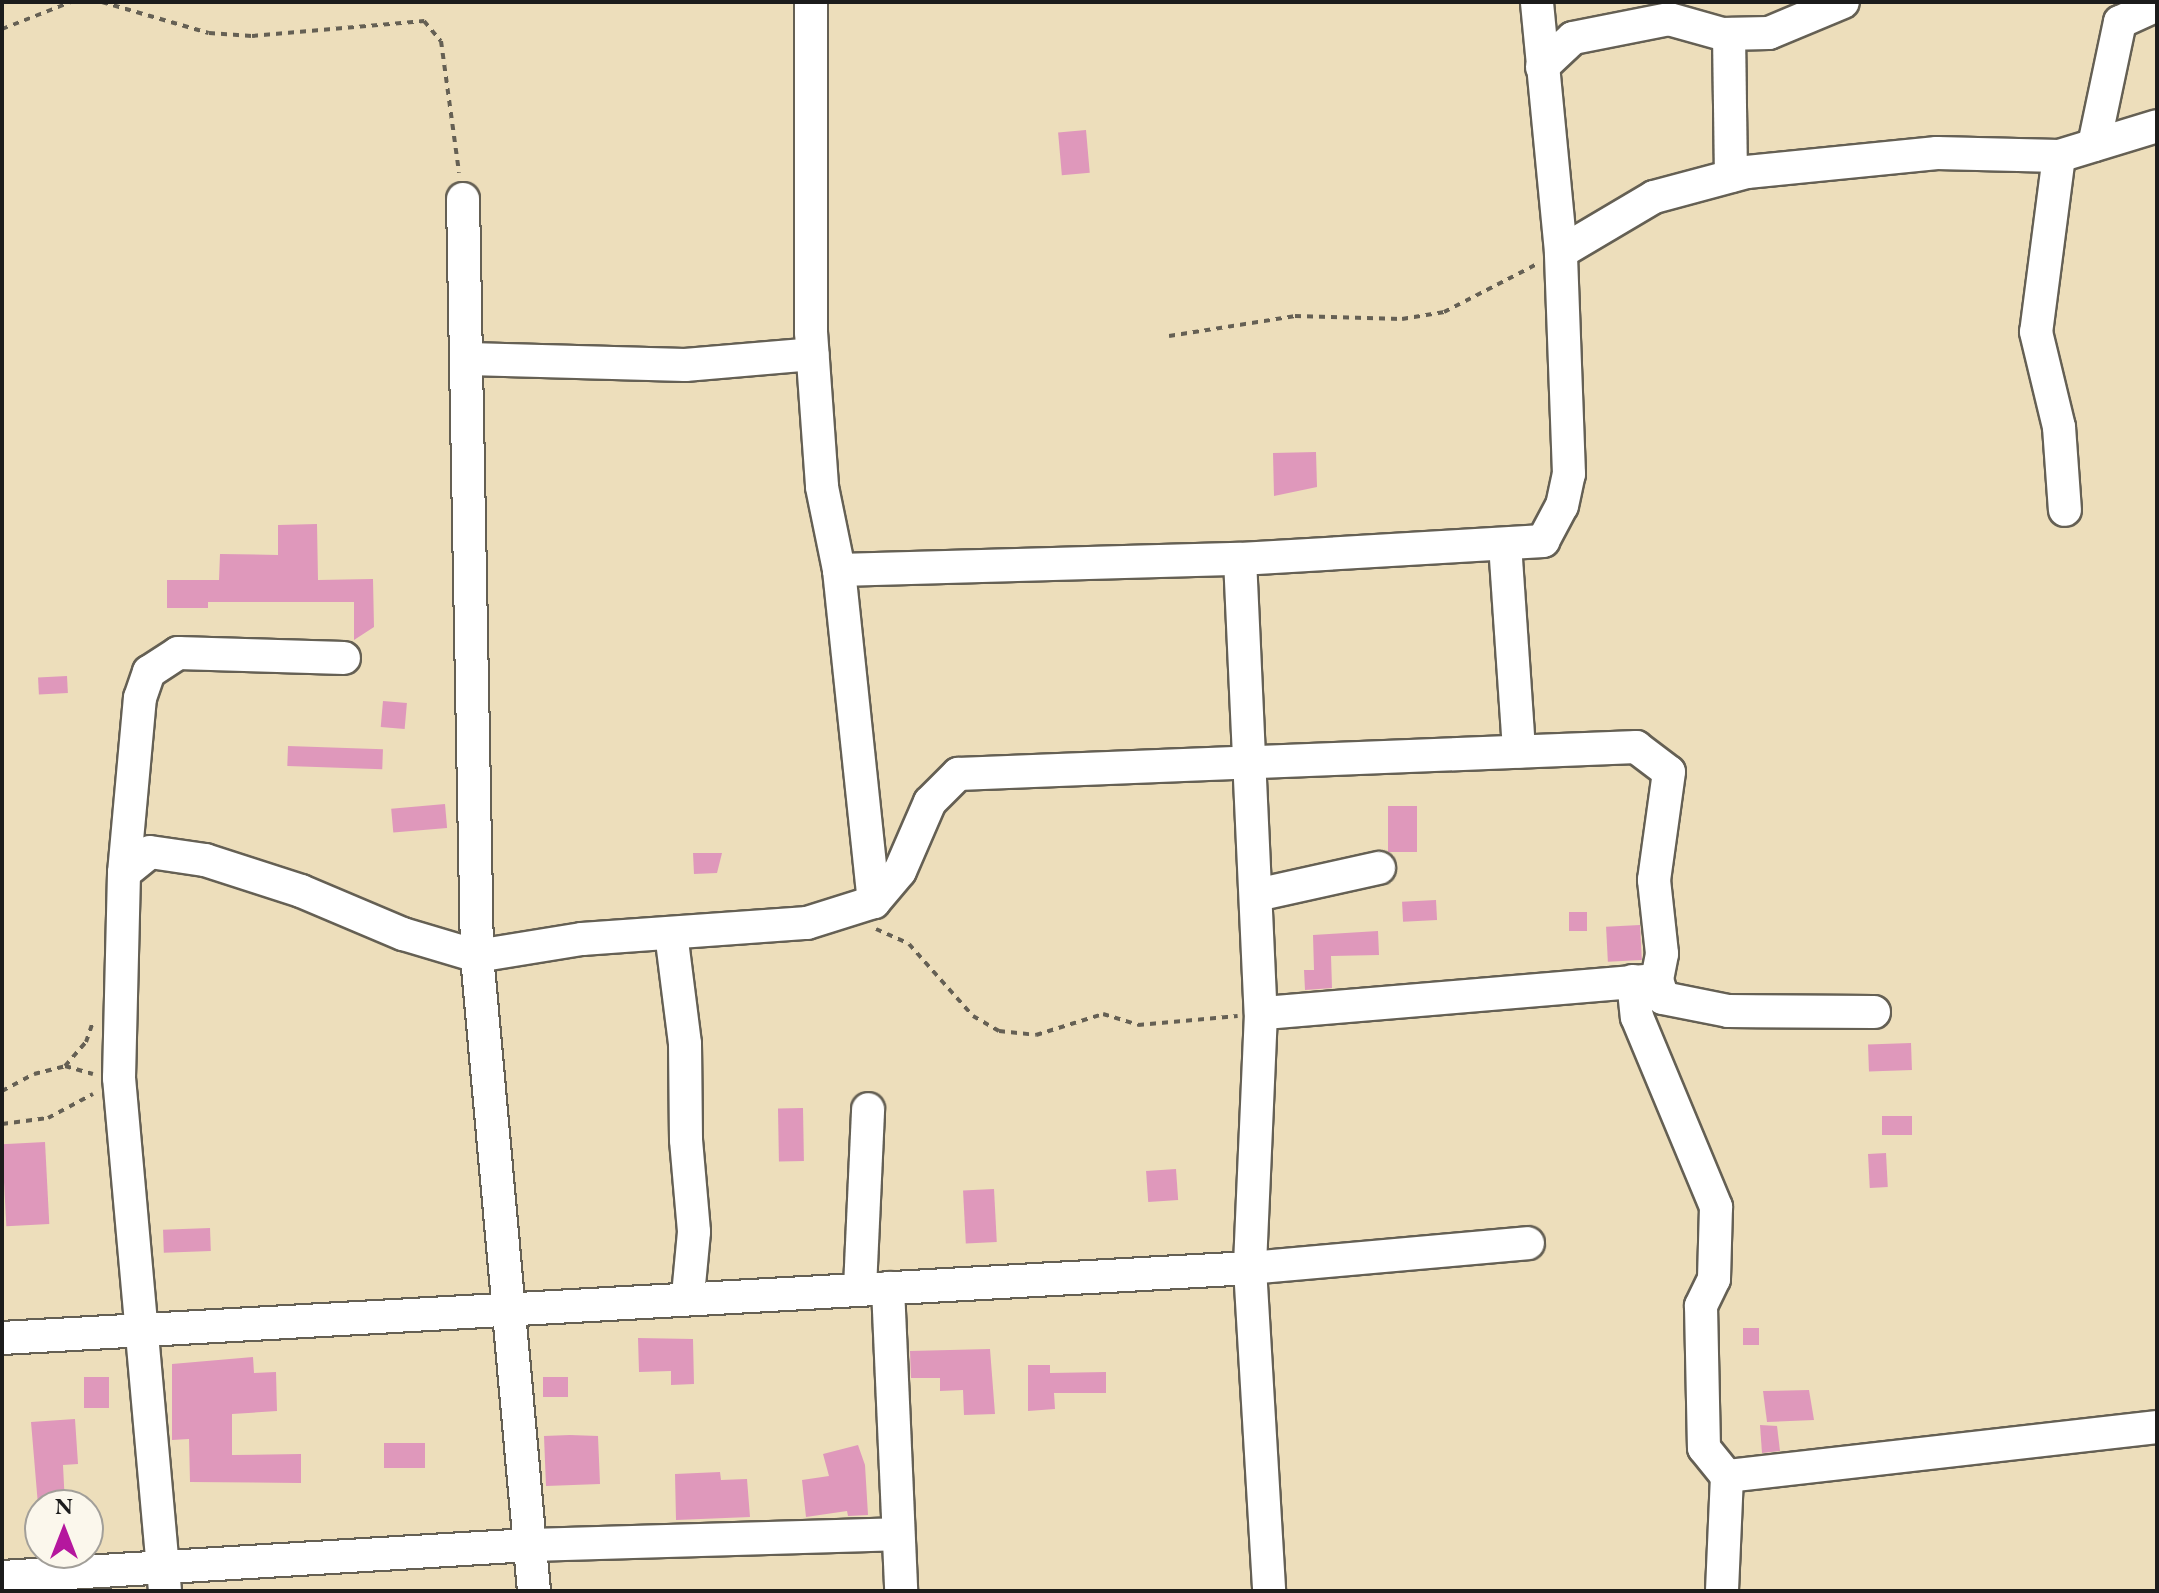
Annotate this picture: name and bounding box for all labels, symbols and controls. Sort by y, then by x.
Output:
north arrow [24,1489,104,1569]
text: N [55,1492,73,1521]

